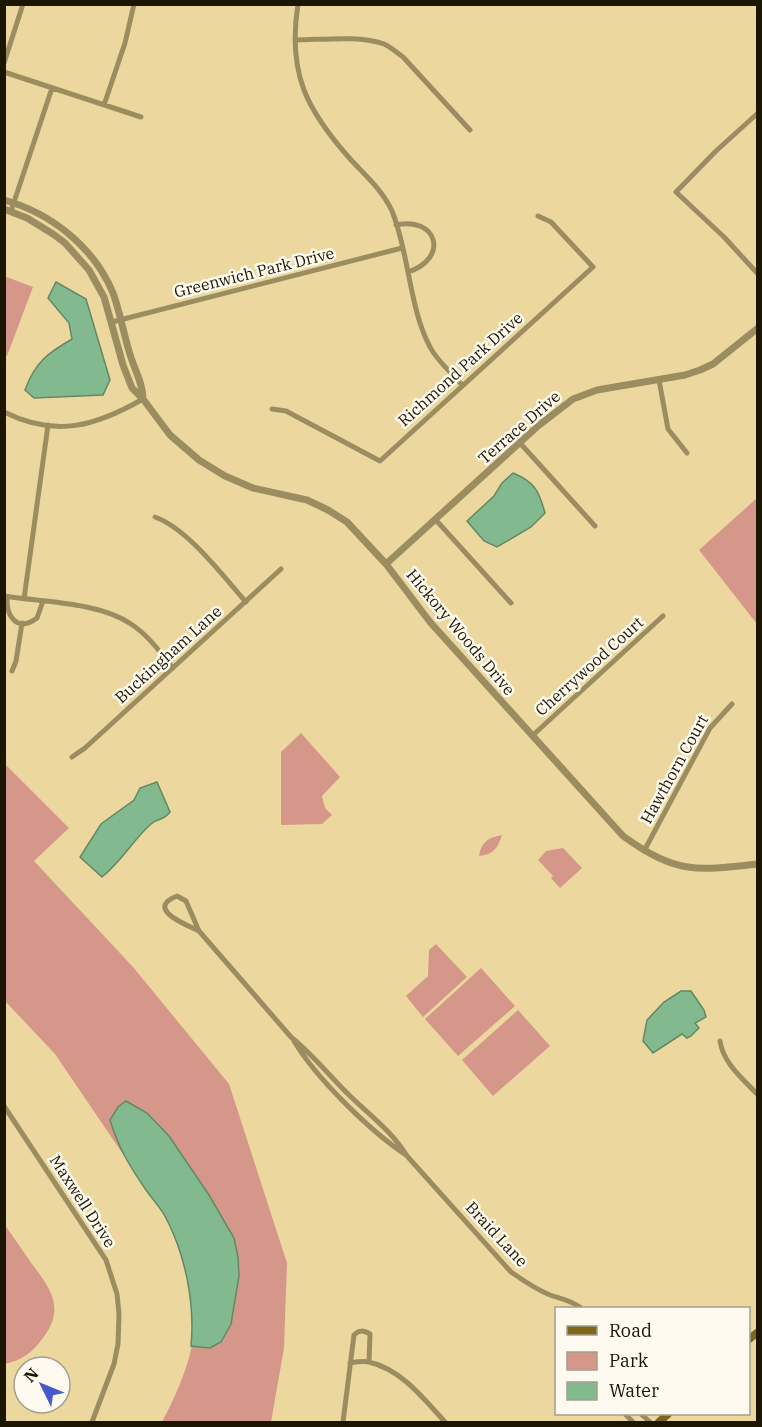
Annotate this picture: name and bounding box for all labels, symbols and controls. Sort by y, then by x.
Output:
street label: Greenwich Park Drive [172,242,336,302]
street label: Richmond Park Drive [393,308,527,430]
street label: Terrace Drive [474,386,564,468]
street label: Hickory Woods Drive [402,565,520,699]
street label: Buckingham Lane [110,601,226,707]
street label: Cherrywood Court [531,612,647,720]
street label: Hawthorn Court [636,711,712,827]
street label: Maxwell Drive [46,1151,120,1251]
street label: Braid Lane [462,1197,532,1271]
legend [555,1307,750,1415]
text: Road [609,1319,652,1342]
text: Park [609,1349,649,1372]
north arrow [12,1355,72,1415]
text: N [19,1363,43,1386]
text: Water [609,1379,659,1402]

